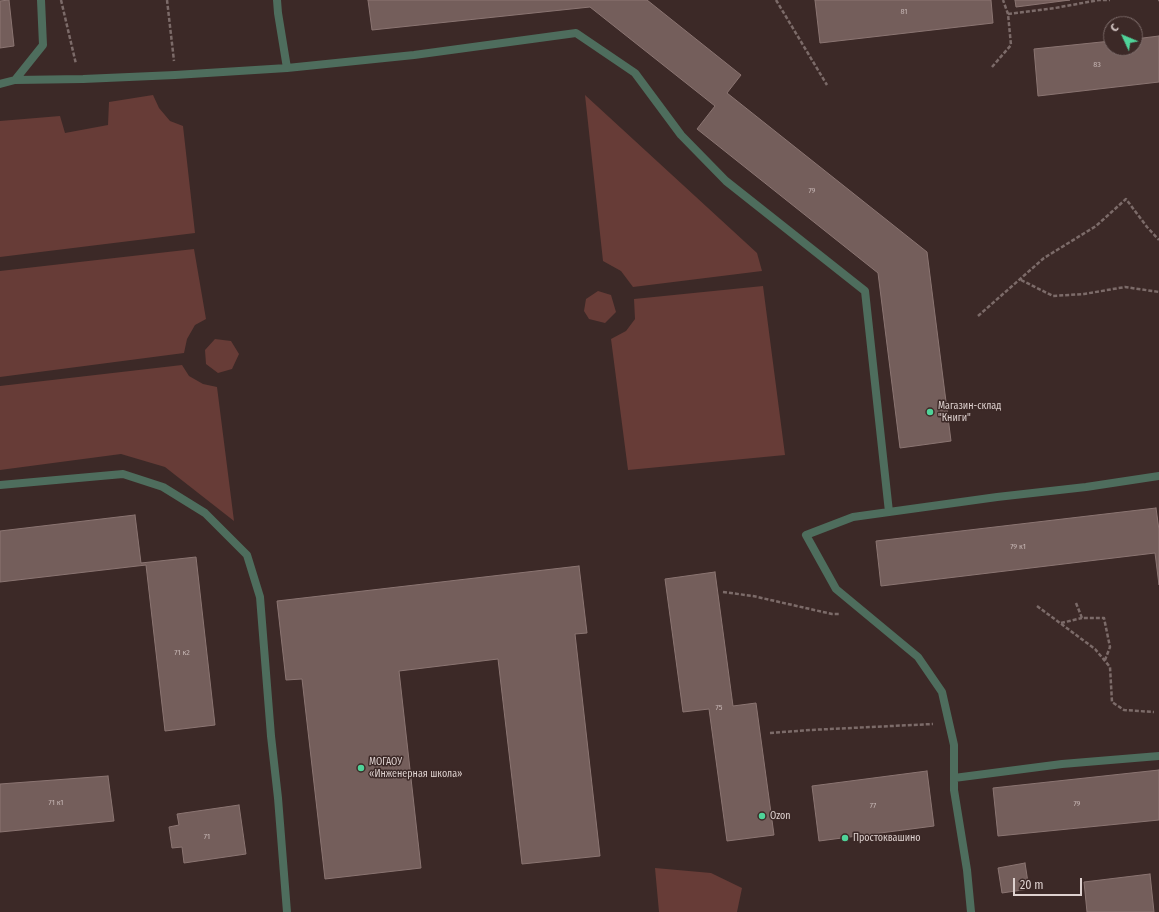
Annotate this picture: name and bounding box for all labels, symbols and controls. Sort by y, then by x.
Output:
house number: 81 [901,7,907,17]
north arrow [1103,16,1143,56]
text: С [1108,21,1121,35]
house number: 83 [1093,60,1101,70]
house number: 79 [808,186,816,196]
place label: Магазин-склад "Книги" [938,400,1001,424]
marker: Магазин-склад "Книги" [925,407,935,417]
house number: 79 к1 [1010,542,1026,552]
house number: 71 к2 [174,648,190,658]
house number: 75 [716,703,722,713]
place label: МОГАОУ «Инженерная школа» [369,756,462,780]
marker: МОГАОУ «Инженерная школа» [356,763,366,773]
house number: 71 к1 [49,798,63,808]
house number: 79 [1073,799,1081,809]
house number: 77 [870,801,876,811]
place label: Ozon [770,810,791,822]
marker: Ozon [757,811,767,821]
house number: 71 [204,832,210,842]
place label: Простоквашино [853,832,921,844]
marker: Простоквашино [840,833,850,843]
scale bar [1015,870,1084,896]
text: 20 m [1020,878,1044,892]

